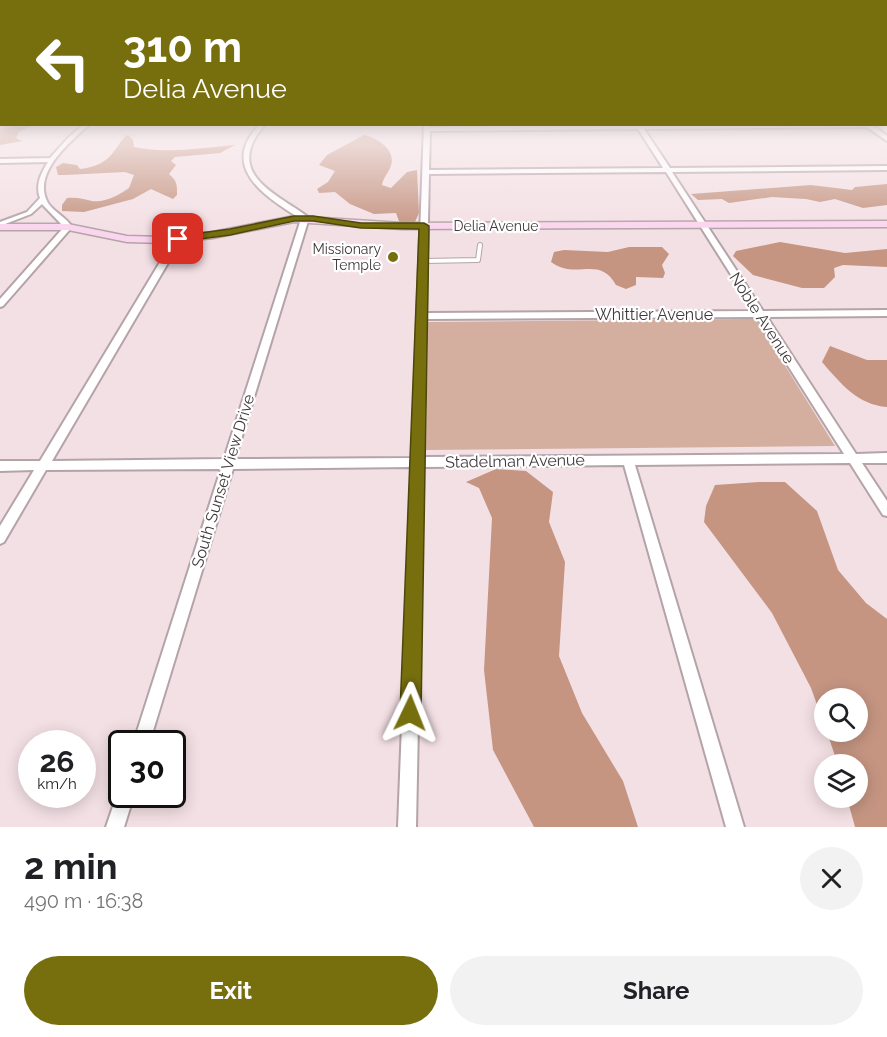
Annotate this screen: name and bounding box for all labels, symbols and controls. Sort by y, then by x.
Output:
text: 310 m [123,23,242,72]
icon: left [24,24,102,102]
text: Delia Avenue [123,73,287,104]
pin [152,213,203,264]
street label: Delia Avenue [454,218,538,234]
icon: arrive [161,222,194,255]
place label: Missionary Temple [312,241,381,273]
marker: Missionary Temple [386,250,400,264]
street label: Noble Avenue [725,269,799,367]
street label: Whittier Avenue [595,305,713,324]
street label: South Sunset View Drive [188,392,258,570]
street label: Stadelman Avenue [445,450,585,472]
position arrow [378,681,442,745]
map controls [814,688,868,808]
button: search [814,688,868,742]
speed limit sign: 30 [108,730,186,808]
text: 26 [39,744,75,779]
button: layers [814,754,868,808]
text: km/h [37,775,77,793]
text: 2 min [24,845,117,887]
button: close [800,847,863,910]
text: 490 m · 16:38 [24,889,143,913]
button: Exit [24,956,438,1025]
button: Share [450,956,863,1025]

